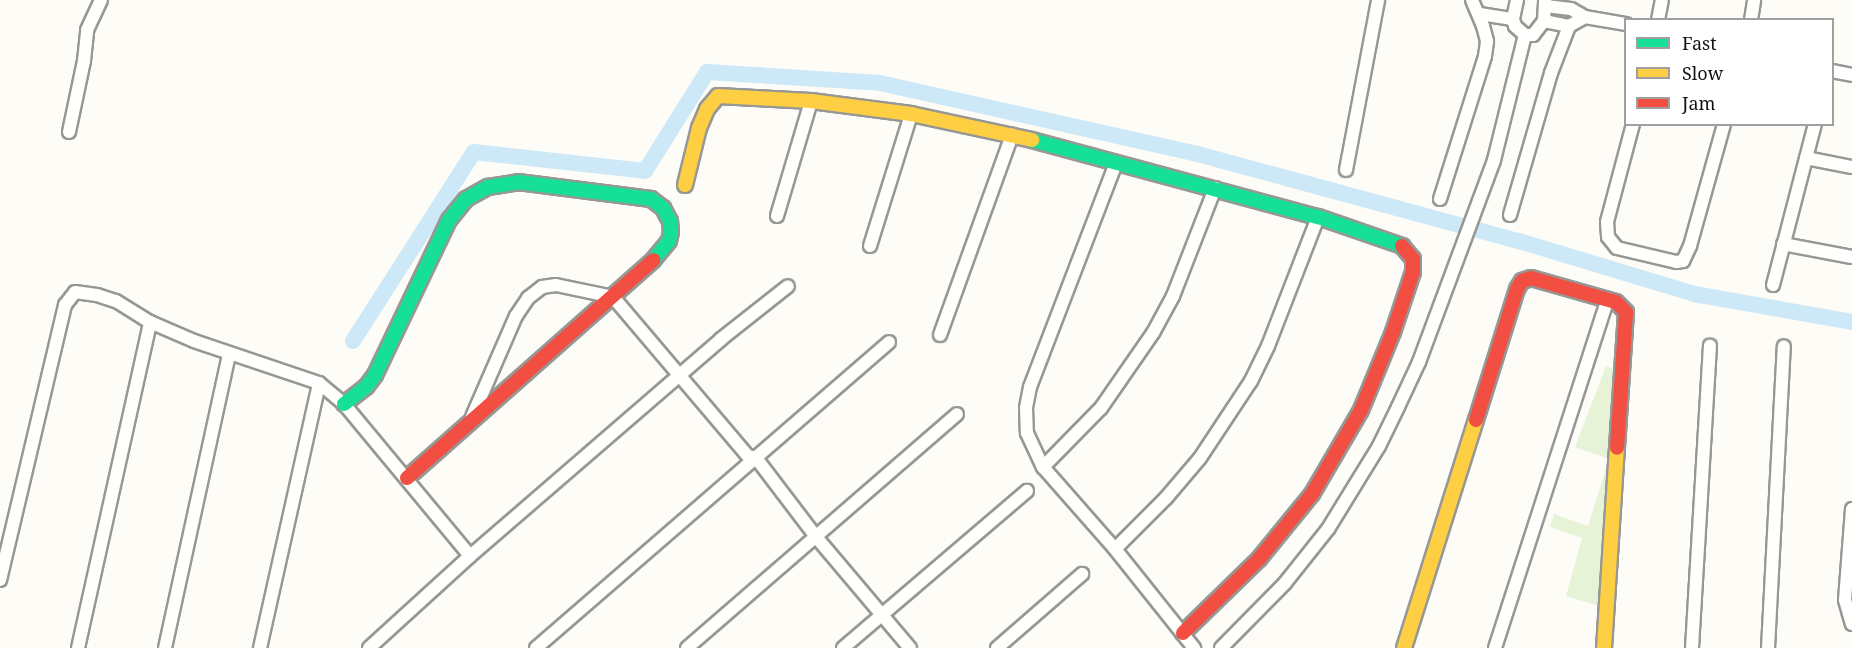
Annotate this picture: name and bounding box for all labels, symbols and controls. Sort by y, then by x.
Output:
legend [1624,18,1834,126]
text: Fast [1682,31,1717,55]
text: Slow [1682,61,1723,85]
text: Jam [1682,91,1716,115]

